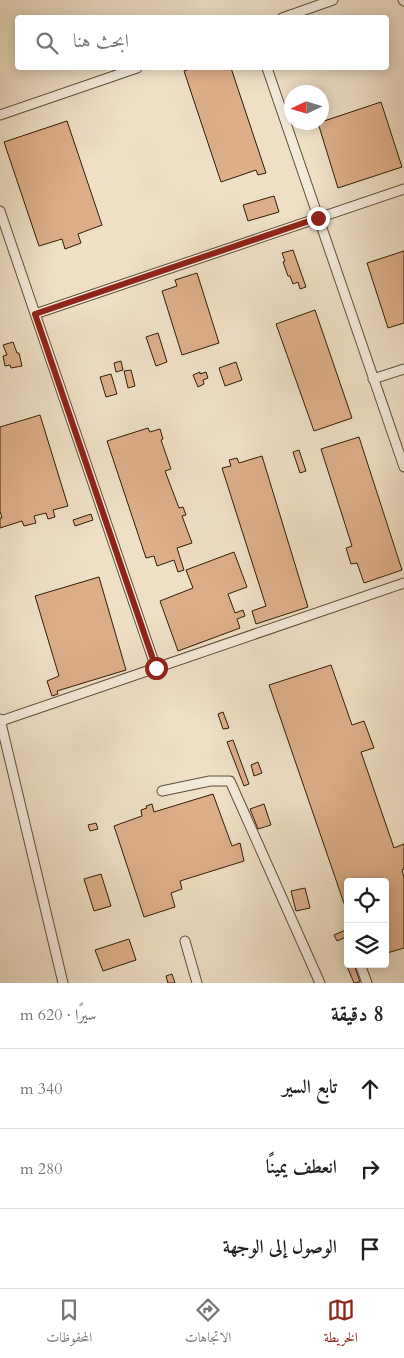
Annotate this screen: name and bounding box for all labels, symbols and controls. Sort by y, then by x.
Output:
search box [15,15,389,70]
text: ابحث هنا [73,28,129,54]
icon: search [33,29,61,57]
north arrow [284,85,329,130]
route end [307,207,330,230]
route start [145,657,168,680]
map controls [344,878,389,968]
button: locate [344,878,389,923]
button: layers [344,923,389,968]
text: 8 دقيقة [331,1000,384,1029]
text: سيرًا · 620 m [20,1004,96,1026]
text: تابع السير [282,1074,337,1100]
icon: ahead [356,1075,384,1103]
text: 340 m [20,1078,62,1100]
text: انعطف يمينًا [266,1154,337,1180]
icon: right [356,1155,384,1183]
text: 280 m [20,1158,62,1180]
text: الوصول إلى الوجهة [223,1234,337,1260]
icon: arrive [356,1235,384,1263]
tab: المحفوظات [46,1296,92,1351]
tab: الاتجاهات [185,1296,231,1351]
tab: الخريطة [324,1296,358,1351]

